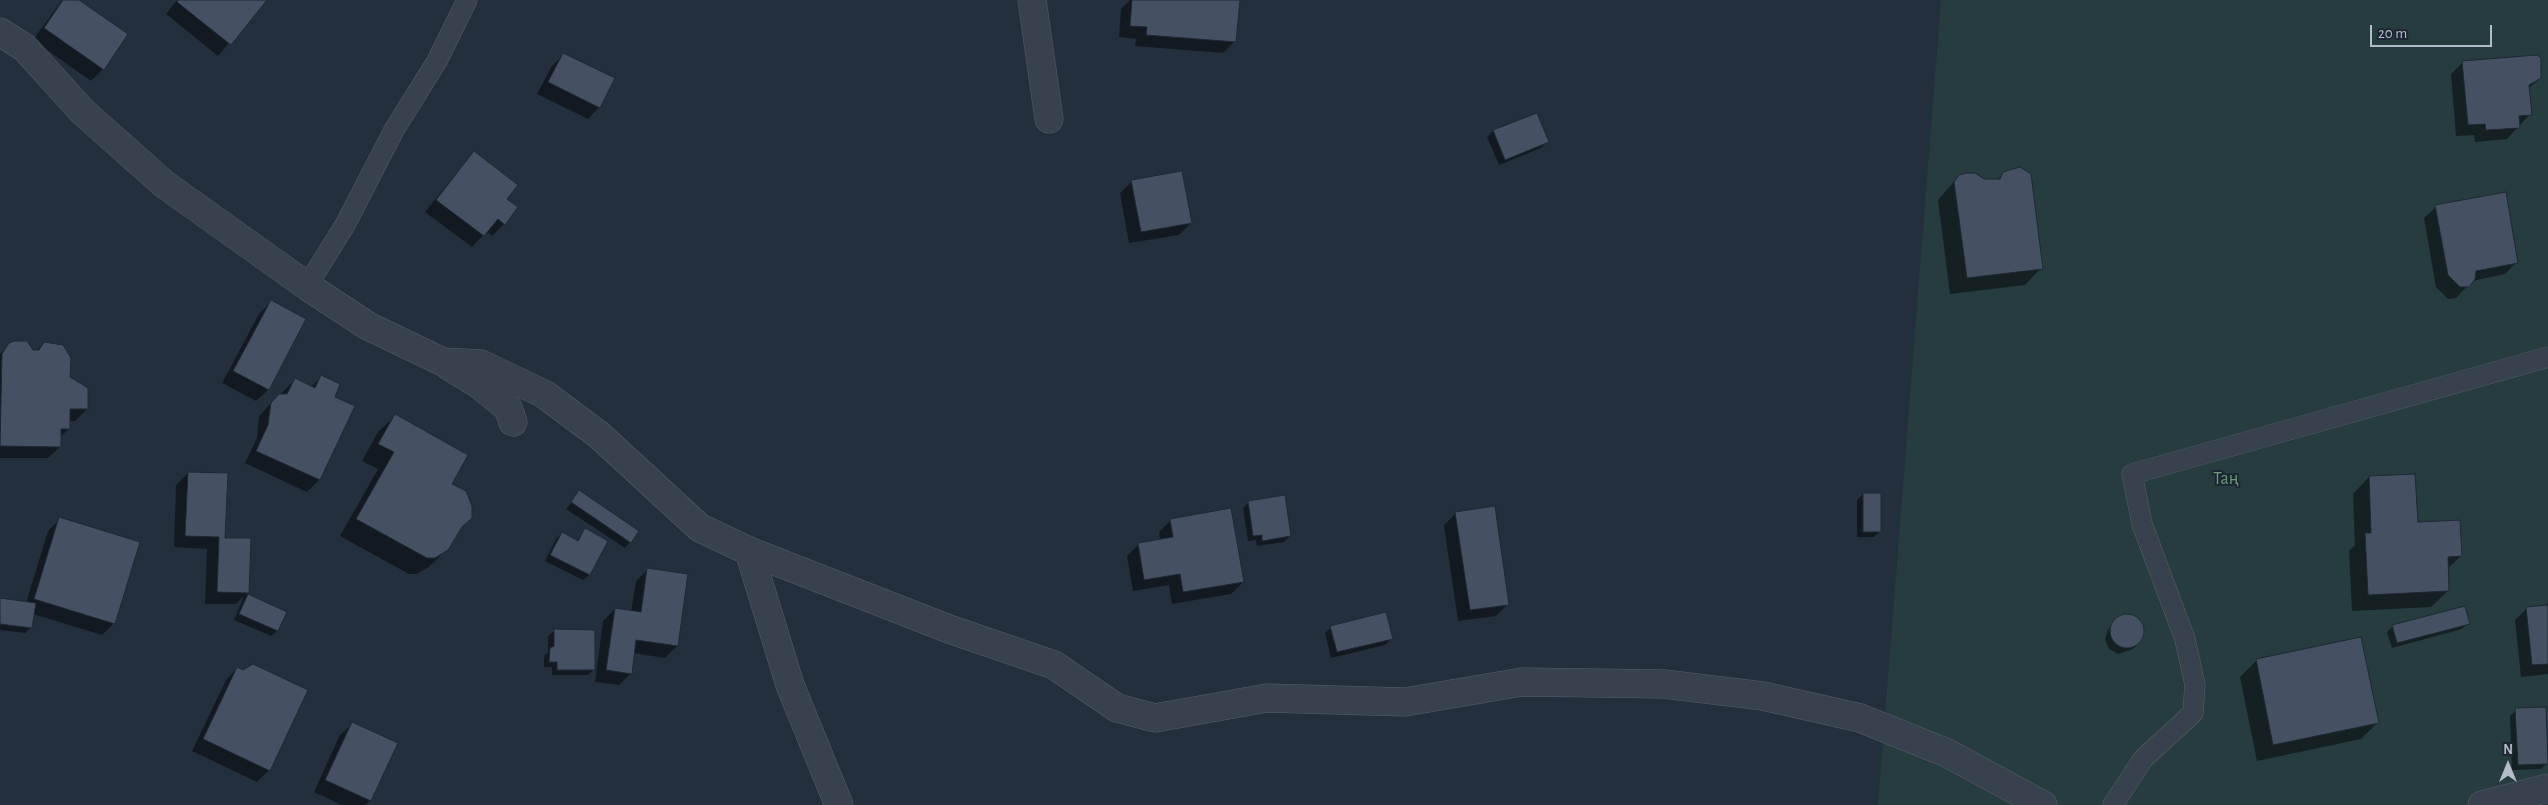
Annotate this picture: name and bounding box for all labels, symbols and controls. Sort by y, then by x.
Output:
scale bar [2373,15,2496,47]
text: 20 m [2378,26,2407,41]
park label: Таң [2213,468,2239,490]
north arrow [2483,740,2533,790]
text: N [2503,743,2513,757]

